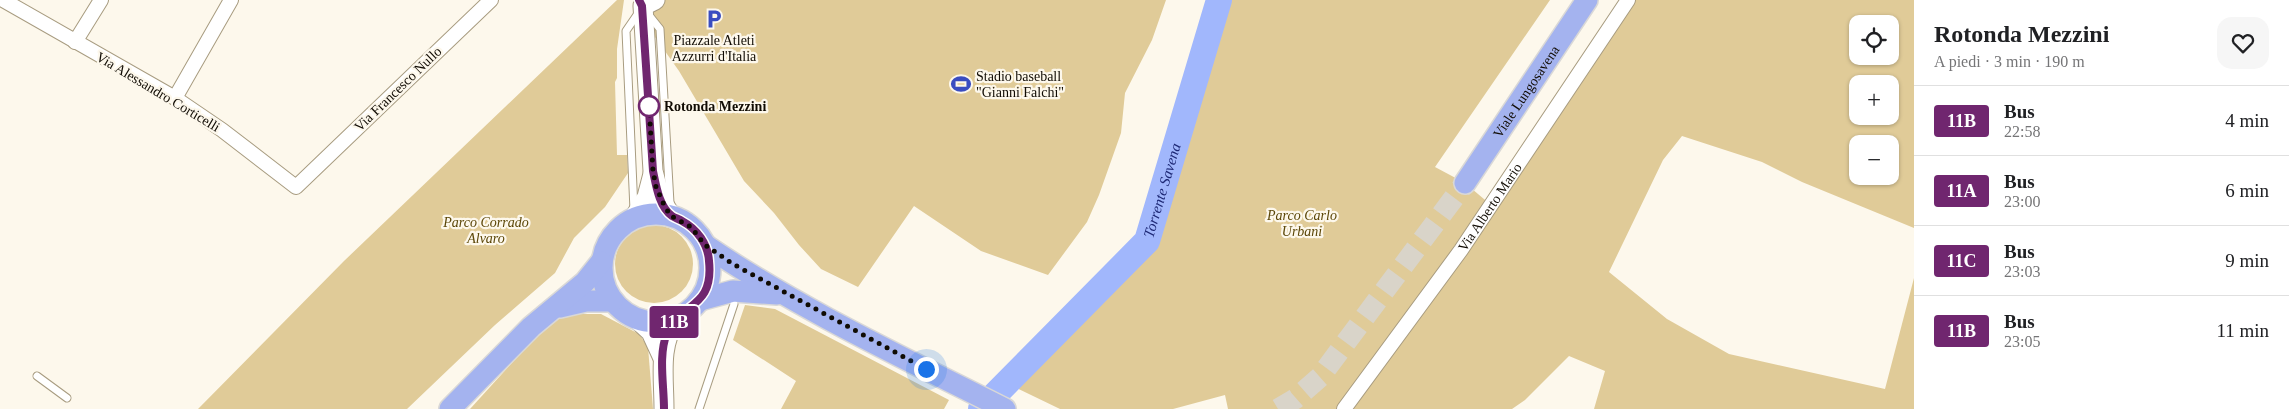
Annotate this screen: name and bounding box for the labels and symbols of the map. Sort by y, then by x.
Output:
parking icon: Piazzale Atleti Azzurri d'Italia [703,8,725,30]
place label: Piazzale Atleti Azzurri d'Italia [672,33,757,64]
street label: Viale Lungosavena [1490,42,1563,140]
street label: Via Francesco Nullo [351,44,445,134]
street label: Via Alessandro Corticelli [94,49,223,135]
place label: Stadio baseball "Gianni Falchi" [976,69,1064,100]
sports icon: Stadio baseball "Gianni Falchi" [950,73,972,95]
marker: Rotonda Mezzini [638,95,660,117]
place label: Rotonda Mezzini [664,99,766,114]
water label: Torrente Savena [1140,141,1184,239]
street label: Via Alberto Mario [1455,160,1524,254]
park label: Parco Carlo Urbani [1266,208,1337,239]
park label: Parco Corrado Alvaro [442,215,529,246]
line badge: 11B [645,306,703,338]
your location [914,357,939,382]

